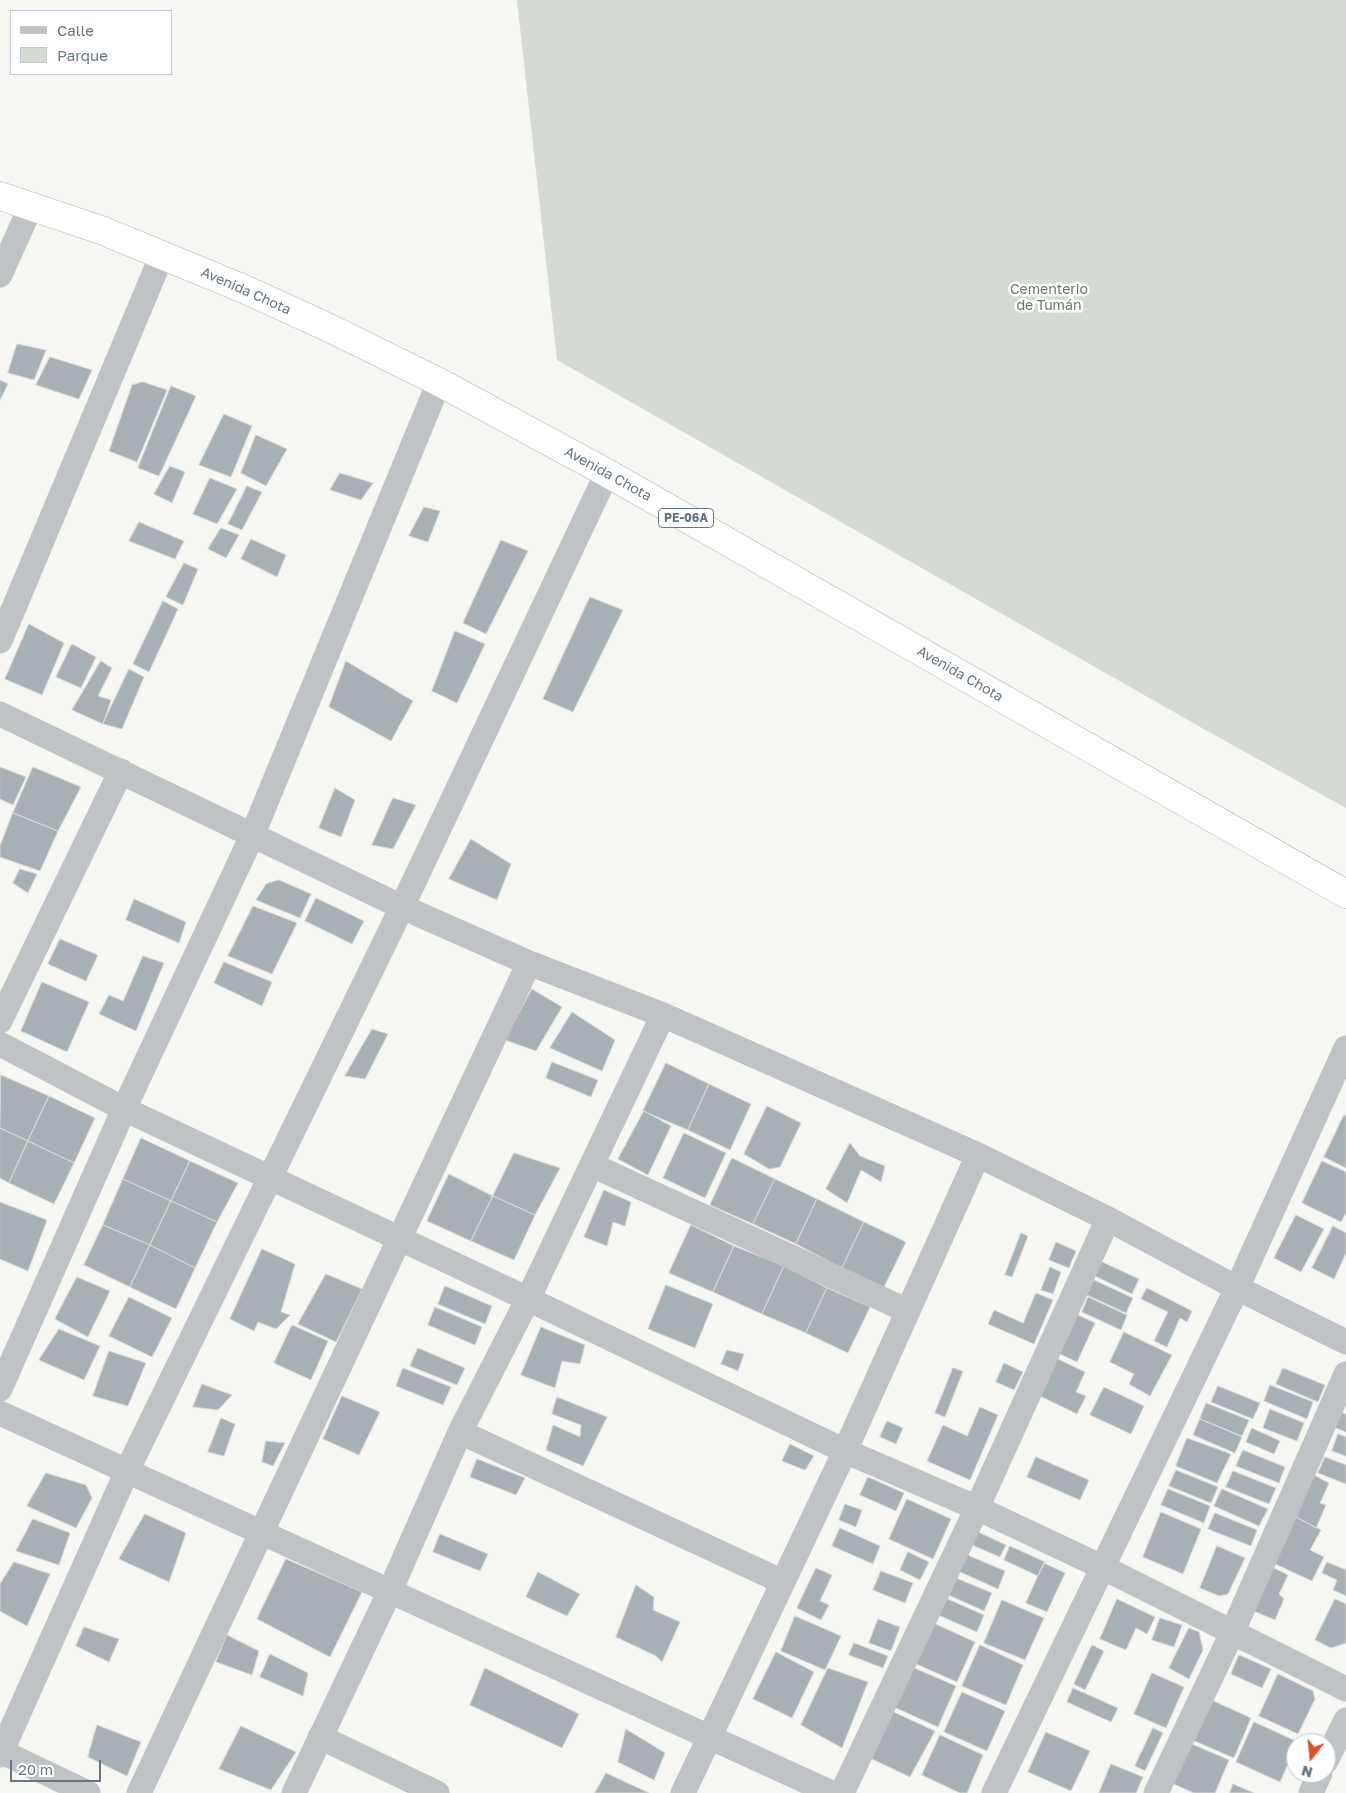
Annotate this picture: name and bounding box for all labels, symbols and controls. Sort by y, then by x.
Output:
legend [10,10,172,75]
text: Calle [57,21,94,39]
text: Parque [57,46,108,64]
street label: Avenida Chota [198,264,294,318]
park label: Cementerio de Tumán [1010,282,1088,314]
street label: Avenida Chota [562,443,654,505]
road number: PE-06A [658,508,714,528]
street label: Avenida Chota [914,643,1006,705]
north arrow [1286,1733,1336,1783]
scale bar [12,1750,104,1782]
text: 20 m [18,1760,53,1778]
text: N [1300,1762,1314,1782]

